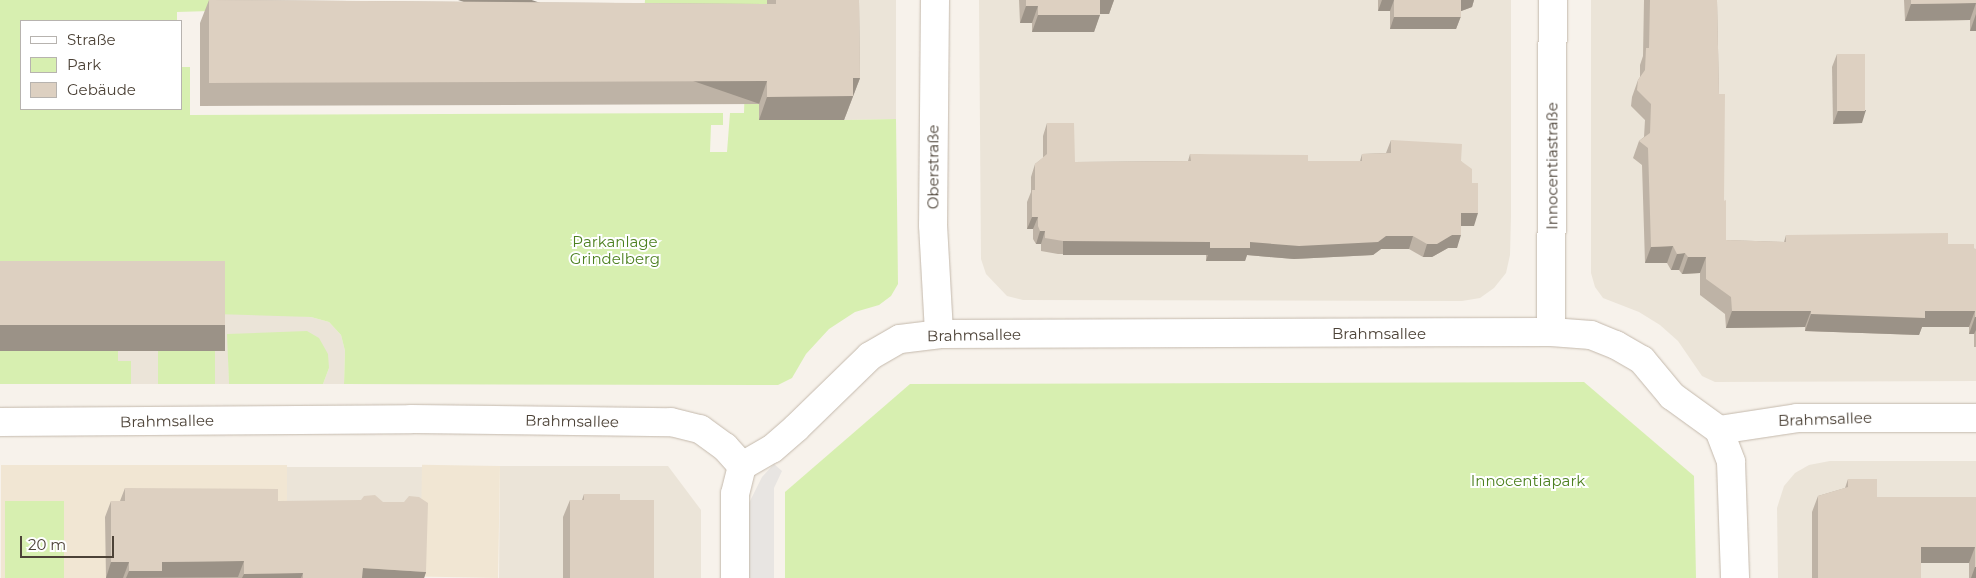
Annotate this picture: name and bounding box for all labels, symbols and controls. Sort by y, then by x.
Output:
legend [20,20,182,110]
text: Straße [67,30,116,49]
text: Park [67,55,101,74]
text: Gebäude [67,80,136,99]
street label: Innocentiastraße [1543,102,1561,230]
street label: Oberstraße [924,125,942,209]
park label: Parkanlage Grindelberg [570,232,660,267]
street label: Brahmsallee [927,325,1021,345]
street label: Brahmsallee [1332,325,1426,343]
street label: Brahmsallee [1778,408,1872,430]
street label: Brahmsallee [120,411,214,431]
street label: Brahmsallee [525,411,619,431]
park label: Innocentiapark [1471,472,1585,490]
scale bar [22,526,116,558]
text: 20 m [28,535,66,554]

